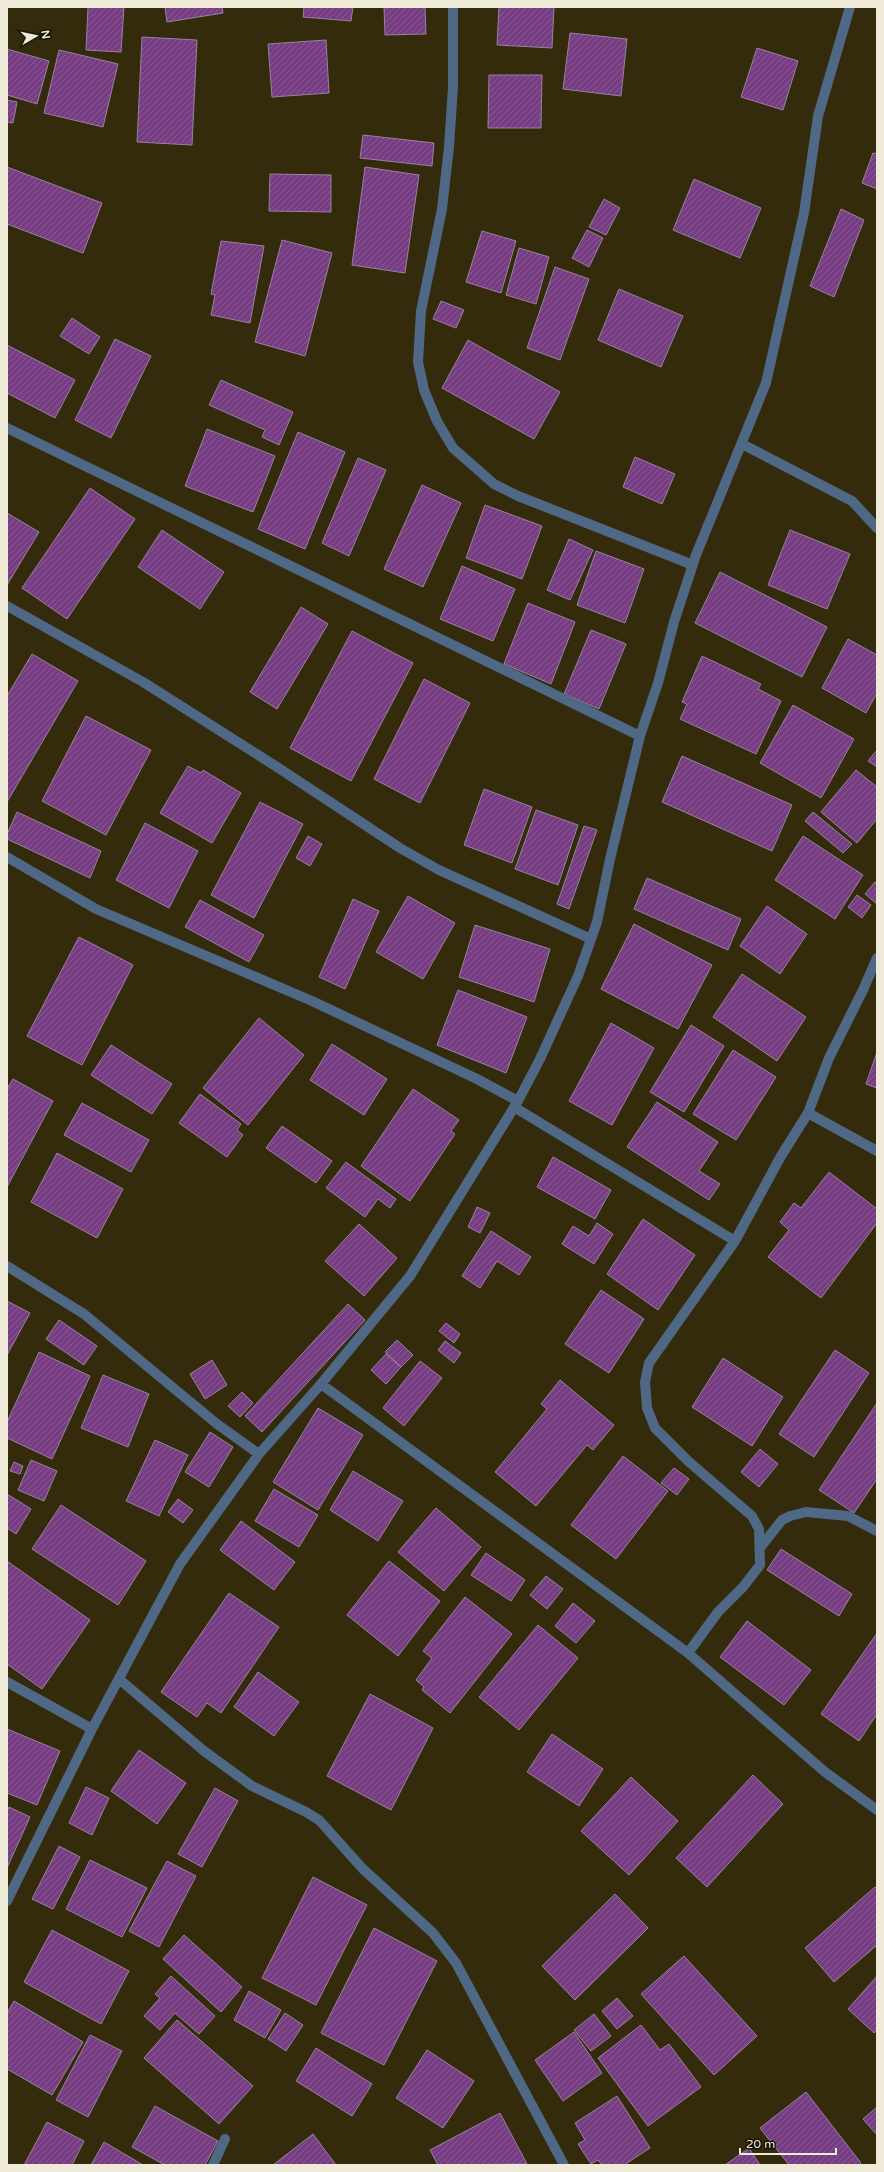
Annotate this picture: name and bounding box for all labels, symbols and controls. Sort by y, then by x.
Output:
north arrow [16,16,56,56]
text: N [38,29,52,40]
scale bar [740,2130,836,2156]
text: 20 m [746,2137,775,2151]

